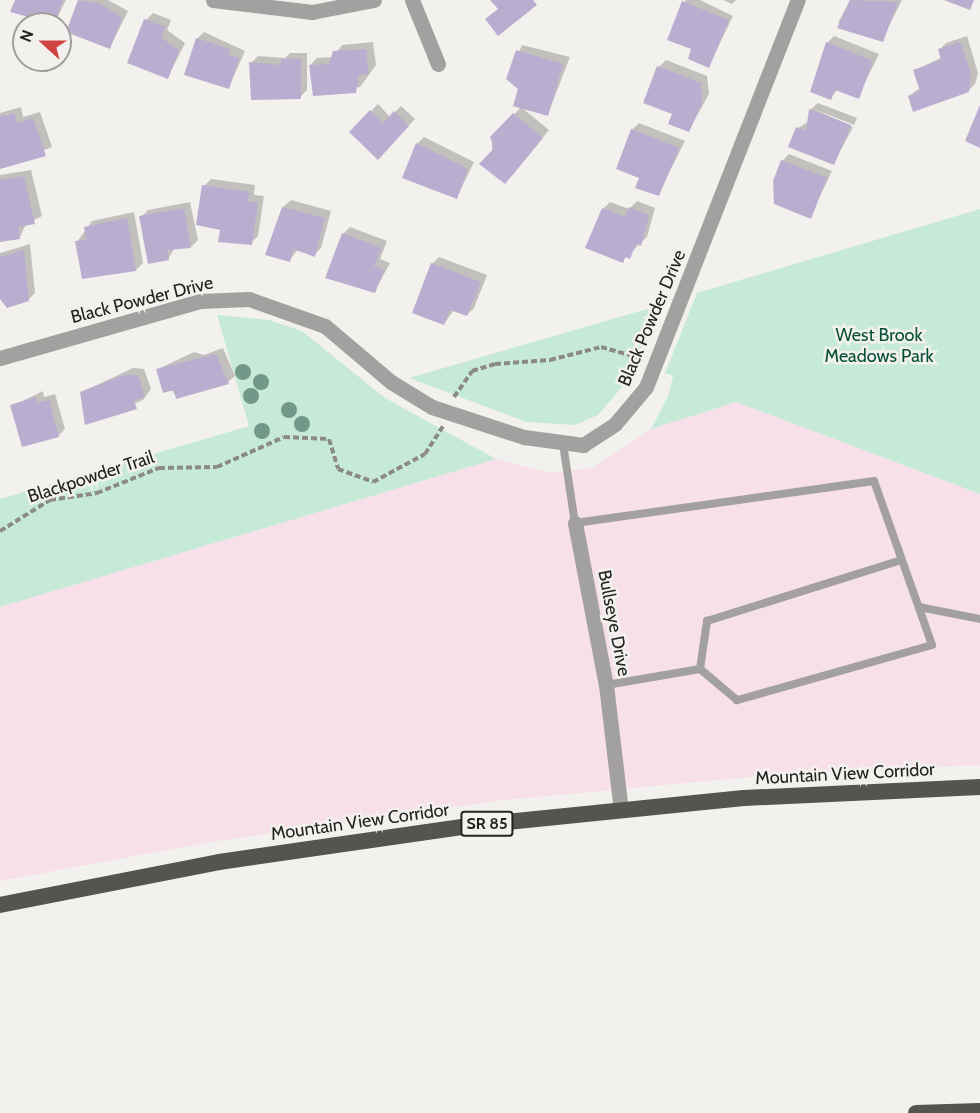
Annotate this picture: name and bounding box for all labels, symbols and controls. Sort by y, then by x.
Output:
north arrow [12,12,72,72]
text: N [16,27,37,45]
street label: Black Powder Drive [614,247,690,389]
street label: Black Powder Drive [69,272,215,328]
park label: West Brook Meadows Park [824,325,934,368]
street label: Blackpowder Trail [25,446,157,508]
street label: Bullseye Drive [593,568,635,678]
street label: Mountain View Corridor [755,759,935,789]
street label: Mountain View Corridor [270,799,450,845]
road number: SR 85 [460,811,514,837]

